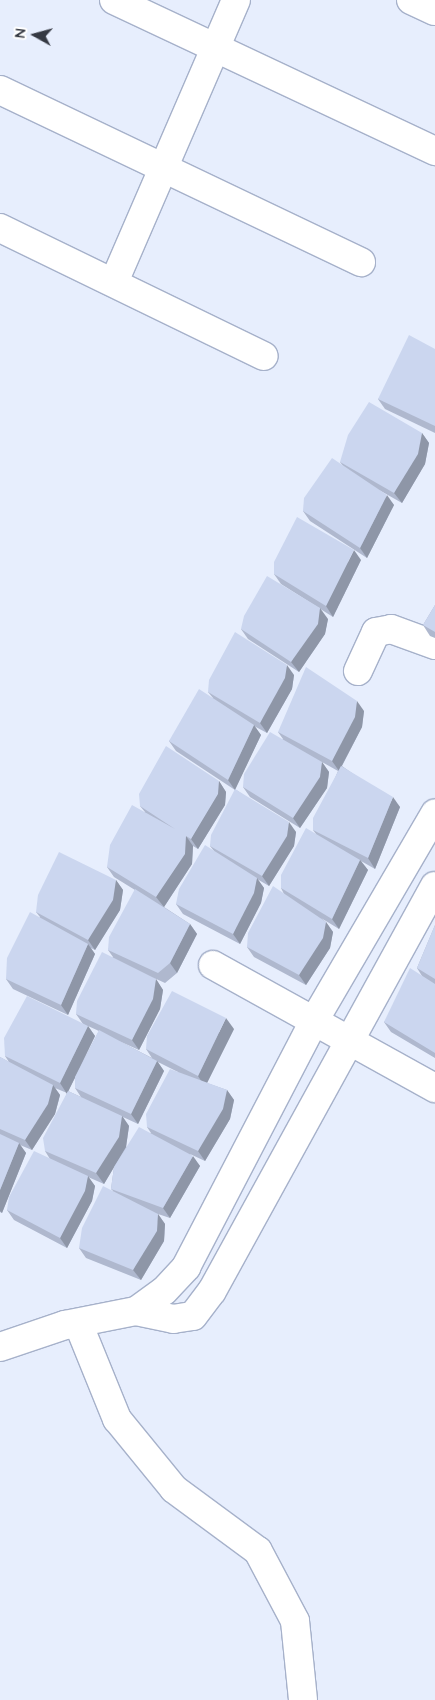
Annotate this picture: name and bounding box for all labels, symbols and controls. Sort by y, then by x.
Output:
north arrow [10,10,60,60]
text: N [11,27,30,39]

